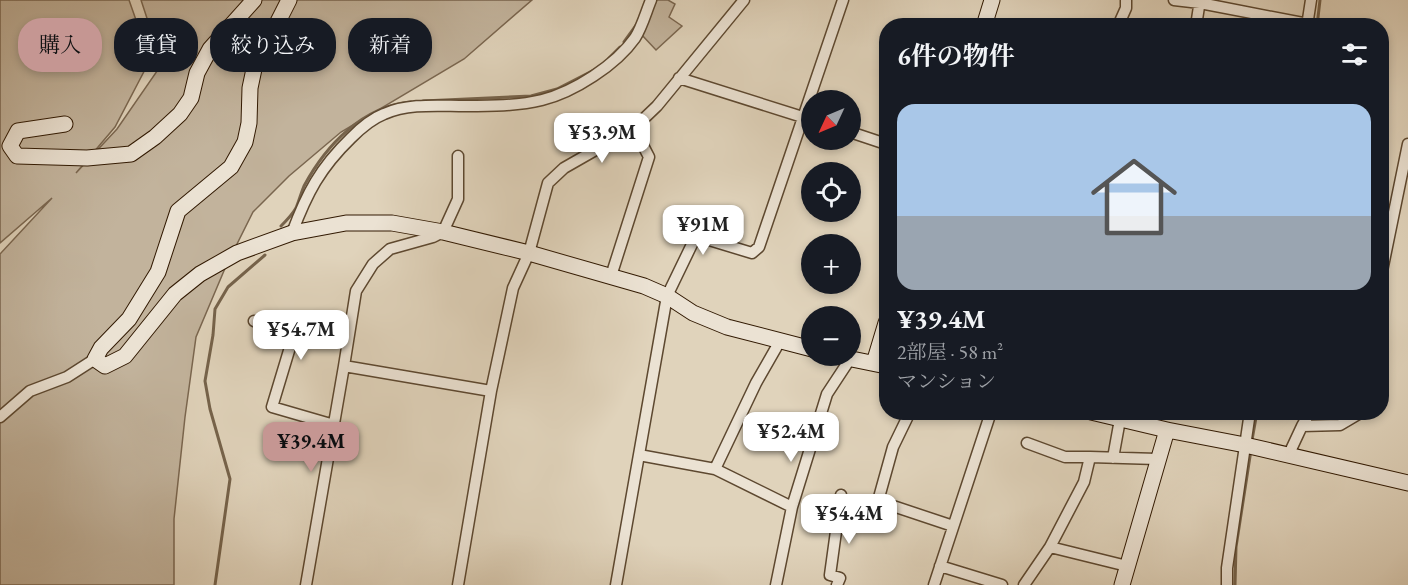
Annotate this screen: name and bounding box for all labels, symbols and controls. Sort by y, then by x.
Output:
chip: 購入 [18,18,102,72]
chip: 賃貸 [114,18,198,72]
chip: 絞り込み [210,18,336,72]
chip: 新着 [348,18,432,72]
icon: filters [1338,38,1371,71]
text: 6件の物件 [897,39,1015,73]
north arrow [801,90,861,150]
map controls [801,90,861,366]
pin: ¥53.9M [553,113,651,164]
text: ¥53.9M [568,119,636,145]
icon: home [1080,143,1188,251]
button: locate [801,162,861,222]
pin: ¥91M [667,205,739,256]
text: ¥91M [677,211,729,237]
button: + [801,234,861,294]
text: ¥39.4M [897,302,986,336]
button: − [801,306,861,366]
pin: ¥54.7M [252,310,350,361]
text: ¥54.7M [267,316,335,342]
text: 2部屋 · 58 m² [897,339,1003,365]
text: マンション [897,368,996,394]
pin: ¥52.4M [742,412,840,463]
text: ¥52.4M [757,418,825,444]
pin: ¥39.4M [262,422,360,473]
text: ¥39.4M [277,428,345,454]
pin: ¥54.4M [800,494,898,545]
text: ¥54.4M [815,500,883,526]

